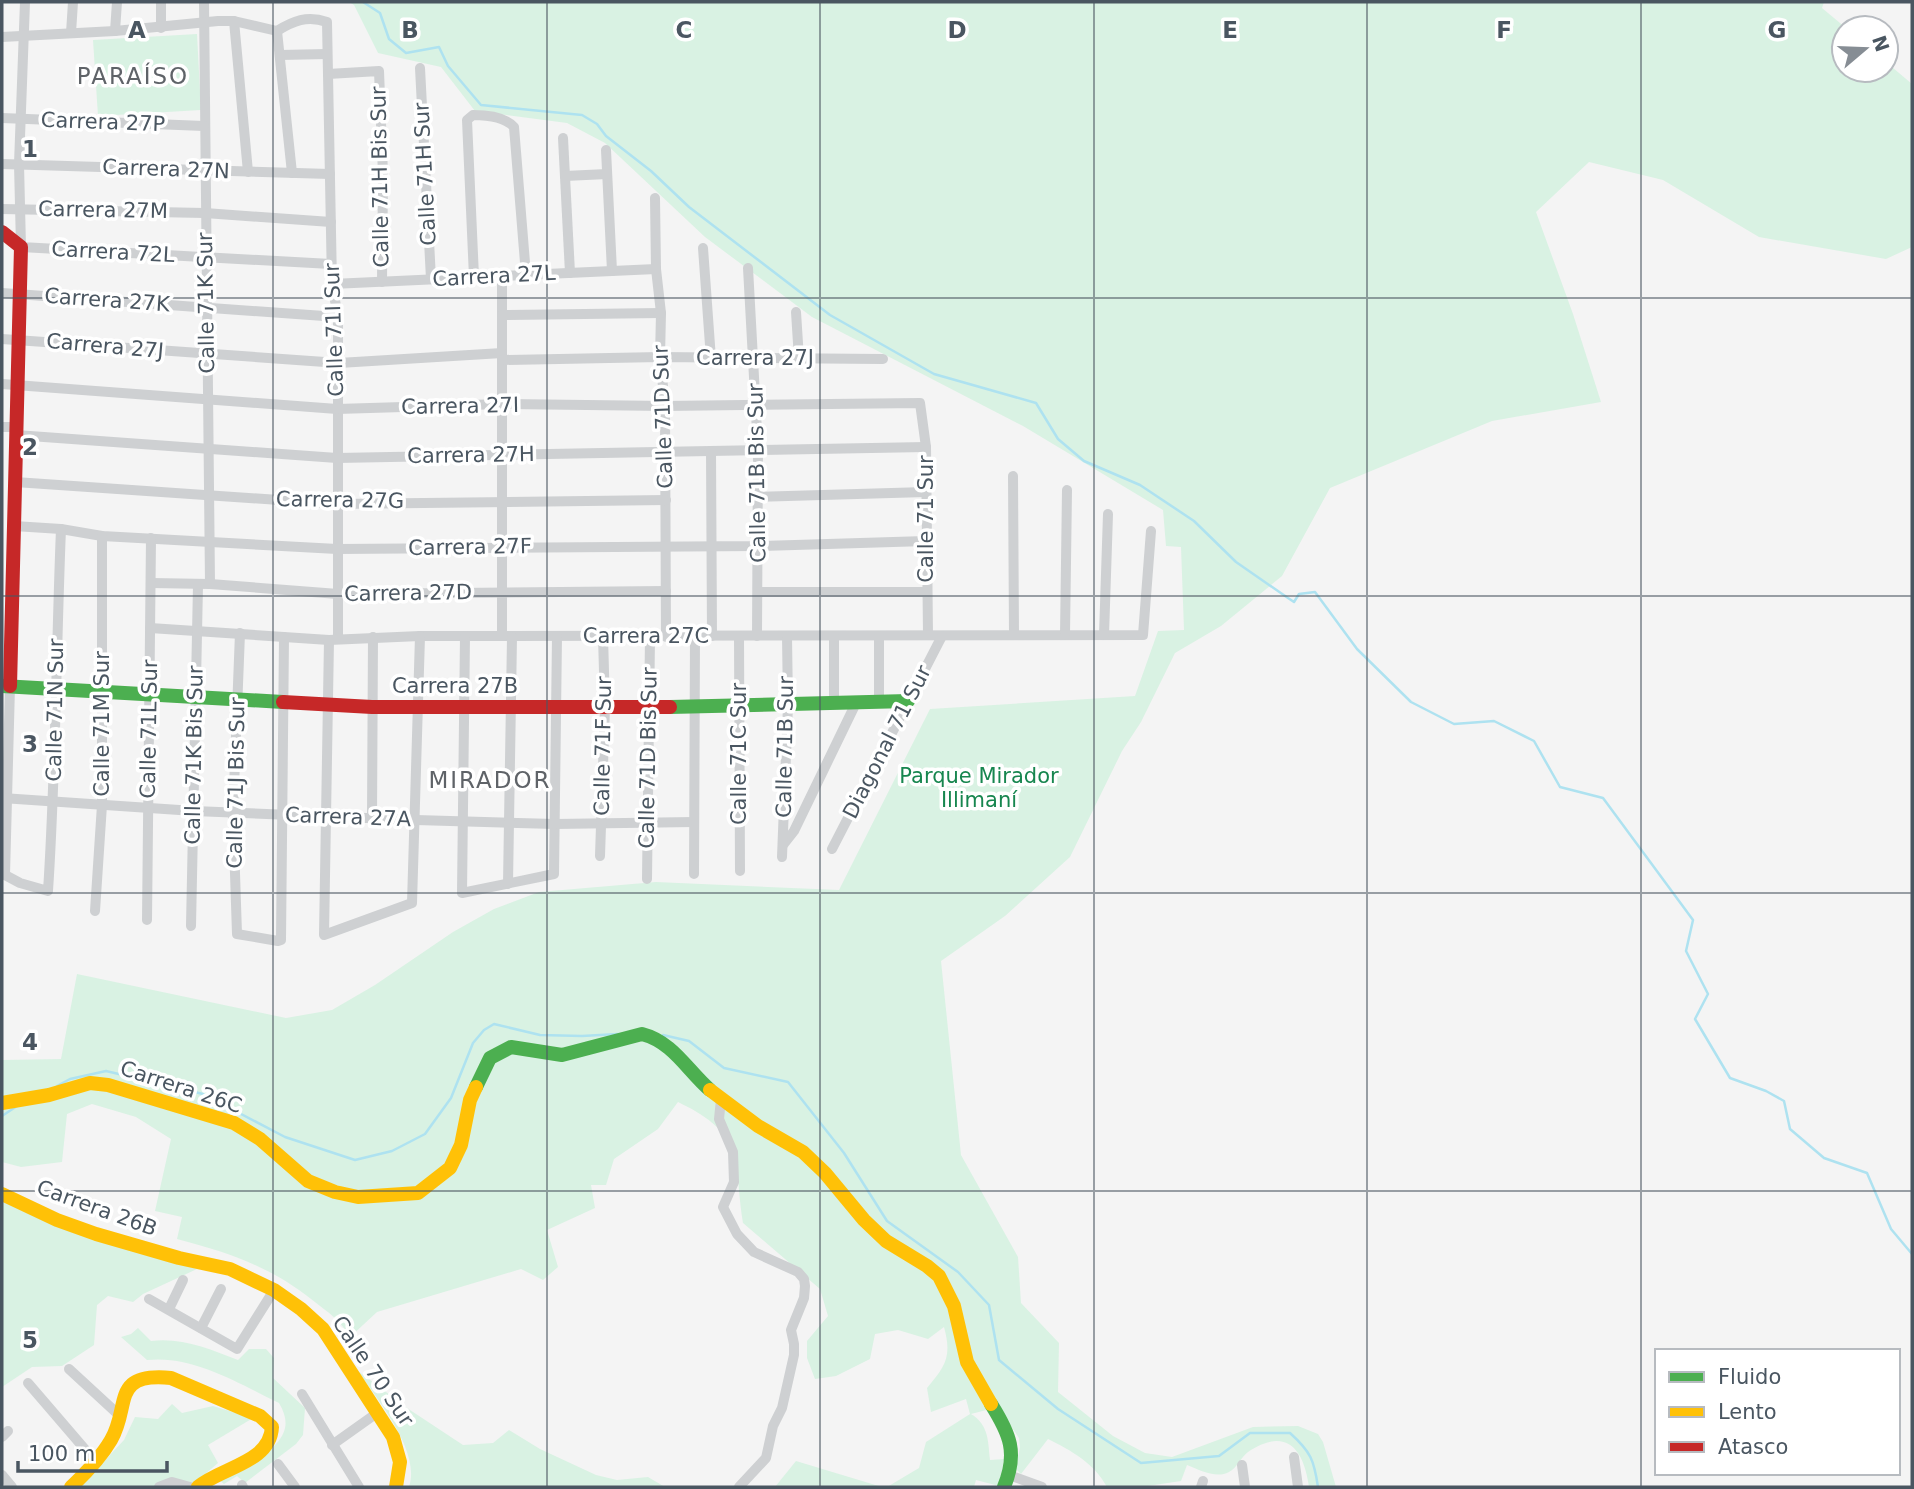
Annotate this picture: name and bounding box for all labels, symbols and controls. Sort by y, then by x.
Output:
north arrow [1830,14,1900,84]
text: A [128,17,146,43]
text: B [401,17,419,43]
text: C [676,17,692,43]
text: D [947,17,967,43]
text: E [1222,17,1238,43]
text: F [1496,17,1512,43]
text: G [1768,17,1786,43]
text: N [1868,32,1894,55]
district label: PARAÍSO [77,62,189,89]
street label: Calle 71H Bis Sur [366,86,394,268]
street label: Calle 71H Sur [409,101,441,246]
street label: Carrera 27P [40,108,166,136]
text: 1 [22,136,38,162]
street label: Carrera 27N [102,155,230,183]
street label: Carrera 27M [38,197,168,223]
street label: Calle 71K Sur [193,232,219,374]
street label: Carrera 72L [51,237,176,267]
street label: Carrera 27L [432,261,557,291]
street label: Calle 71I Sur [320,262,348,397]
street label: Carrera 27K [44,284,172,316]
street label: Carrera 27J [45,329,165,363]
street label: Calle 71D Sur [648,344,677,489]
street label: Carrera 27J [696,346,814,370]
street label: Calle 71B Bis Sur [743,383,771,563]
street label: Carrera 27I [401,393,519,419]
text: 2 [22,434,38,460]
street label: Carrera 27H [407,442,535,468]
street label: Calle 71 Sur [914,455,938,583]
street label: Carrera 27G [276,487,404,513]
street label: Carrera 27F [408,534,532,560]
street label: Carrera 27D [344,580,472,606]
street label: Carrera 27C [583,624,709,648]
street label: Calle 71N Sur [42,638,68,782]
street label: Calle 71M Sur [90,651,114,797]
street label: Calle 71L Sur [136,659,162,799]
street label: Diagonal 71 Sur [838,661,936,822]
street label: Calle 71K Bis Sur [180,665,208,845]
street label: Calle 71D Bis Sur [634,667,662,849]
street label: Carrera 27B [392,674,518,698]
street label: Calle 71B Sur [772,675,798,818]
street label: Calle 71F Sur [590,676,616,816]
street label: Calle 71C Sur [727,683,751,825]
street label: Calle 71J Bis Sur [223,697,250,869]
text: 3 [22,731,38,757]
park label: Parque Mirador Illimaní [899,764,1059,812]
district label: MIRADOR [428,767,552,793]
street label: Carrera 27A [285,803,412,831]
text: 4 [22,1029,38,1055]
street label: Carrera 26C [117,1056,245,1118]
street label: Carrera 26B [34,1175,160,1241]
street label: Calle 70 Sur [327,1311,419,1431]
text: 5 [22,1327,38,1353]
legend [1655,1349,1900,1475]
text: Fluido [1718,1365,1781,1389]
text: Lento [1718,1400,1777,1424]
scale bar [18,1430,166,1474]
text: Atasco [1718,1435,1788,1459]
text: 100 m [28,1442,95,1466]

